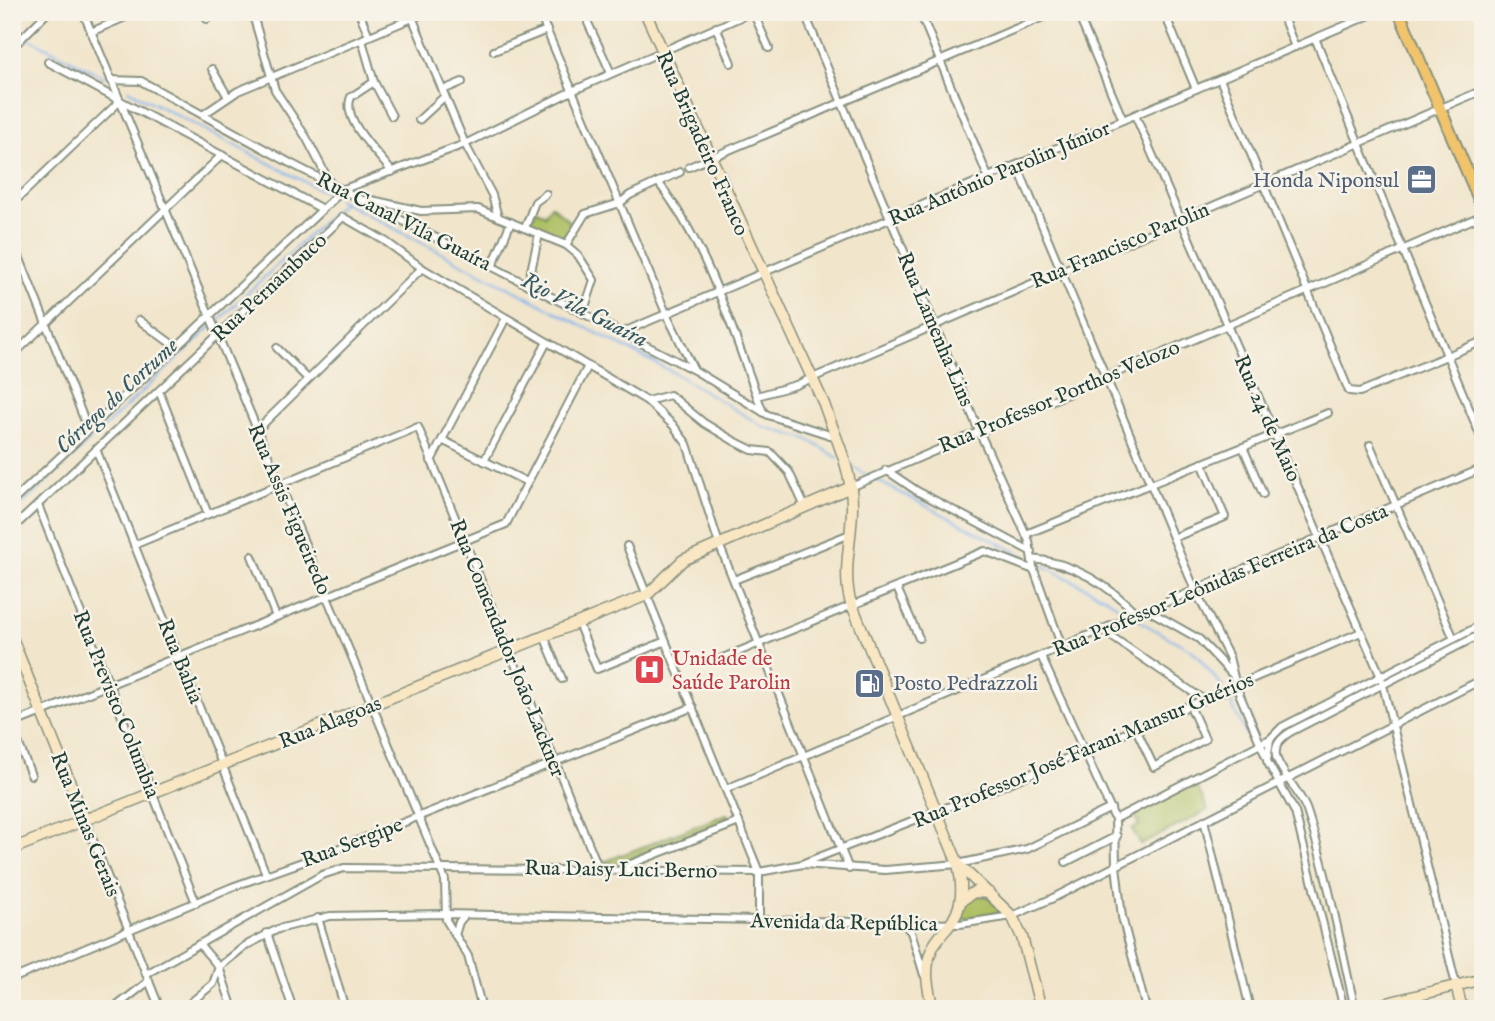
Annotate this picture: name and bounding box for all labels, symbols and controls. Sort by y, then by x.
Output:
street label: Rua Brigadeiro Franco [649,47,755,240]
street label: Rua Antônio Parolin Júnior [885,115,1115,233]
office icon: Honda Niponsul [1405,163,1439,197]
street label: Rua Canal Vila Guaíra [311,167,496,279]
place label: Honda Niponsul [1253,168,1399,195]
street label: Rua Francisco Parolin [1027,197,1214,296]
street label: Rua Pernambuco [207,228,333,349]
street label: Rua Lamenha Lins [890,248,979,411]
water label: Rio Vila Guaíra [516,266,652,355]
water label: Córrego do Cortume [49,331,186,461]
street label: Rua Professor Porthos Velozo [935,334,1184,461]
street label: Rua 24 de Maio [1227,351,1307,486]
street label: Rua Assis Figueiredo [240,420,337,599]
street label: Rua Professor Leônidas Ferreira da Costa [1049,498,1393,664]
street label: Rua Comendador João Lackner [442,516,571,782]
street label: Rua Previsto Columbia [66,607,166,803]
street label: Rua Bahia [150,615,209,709]
place label: Unidade de Saúde Parolin [672,646,791,697]
hospital icon: Unidade de Saúde Parolin [632,653,666,687]
fuel station icon: Posto Pedrazzoli [853,666,887,700]
street label: Rua Professor José Farani Mansur Guérios [909,667,1258,836]
place label: Posto Pedrazzoli [893,671,1038,698]
street label: Rua Alagoas [275,691,386,756]
street label: Rua Minas Gerais [43,748,126,901]
street label: Rua Sergipe [298,812,407,875]
street label: Rua Daisy Luci Berno [524,855,718,886]
street label: Avenida da República [749,908,939,939]

